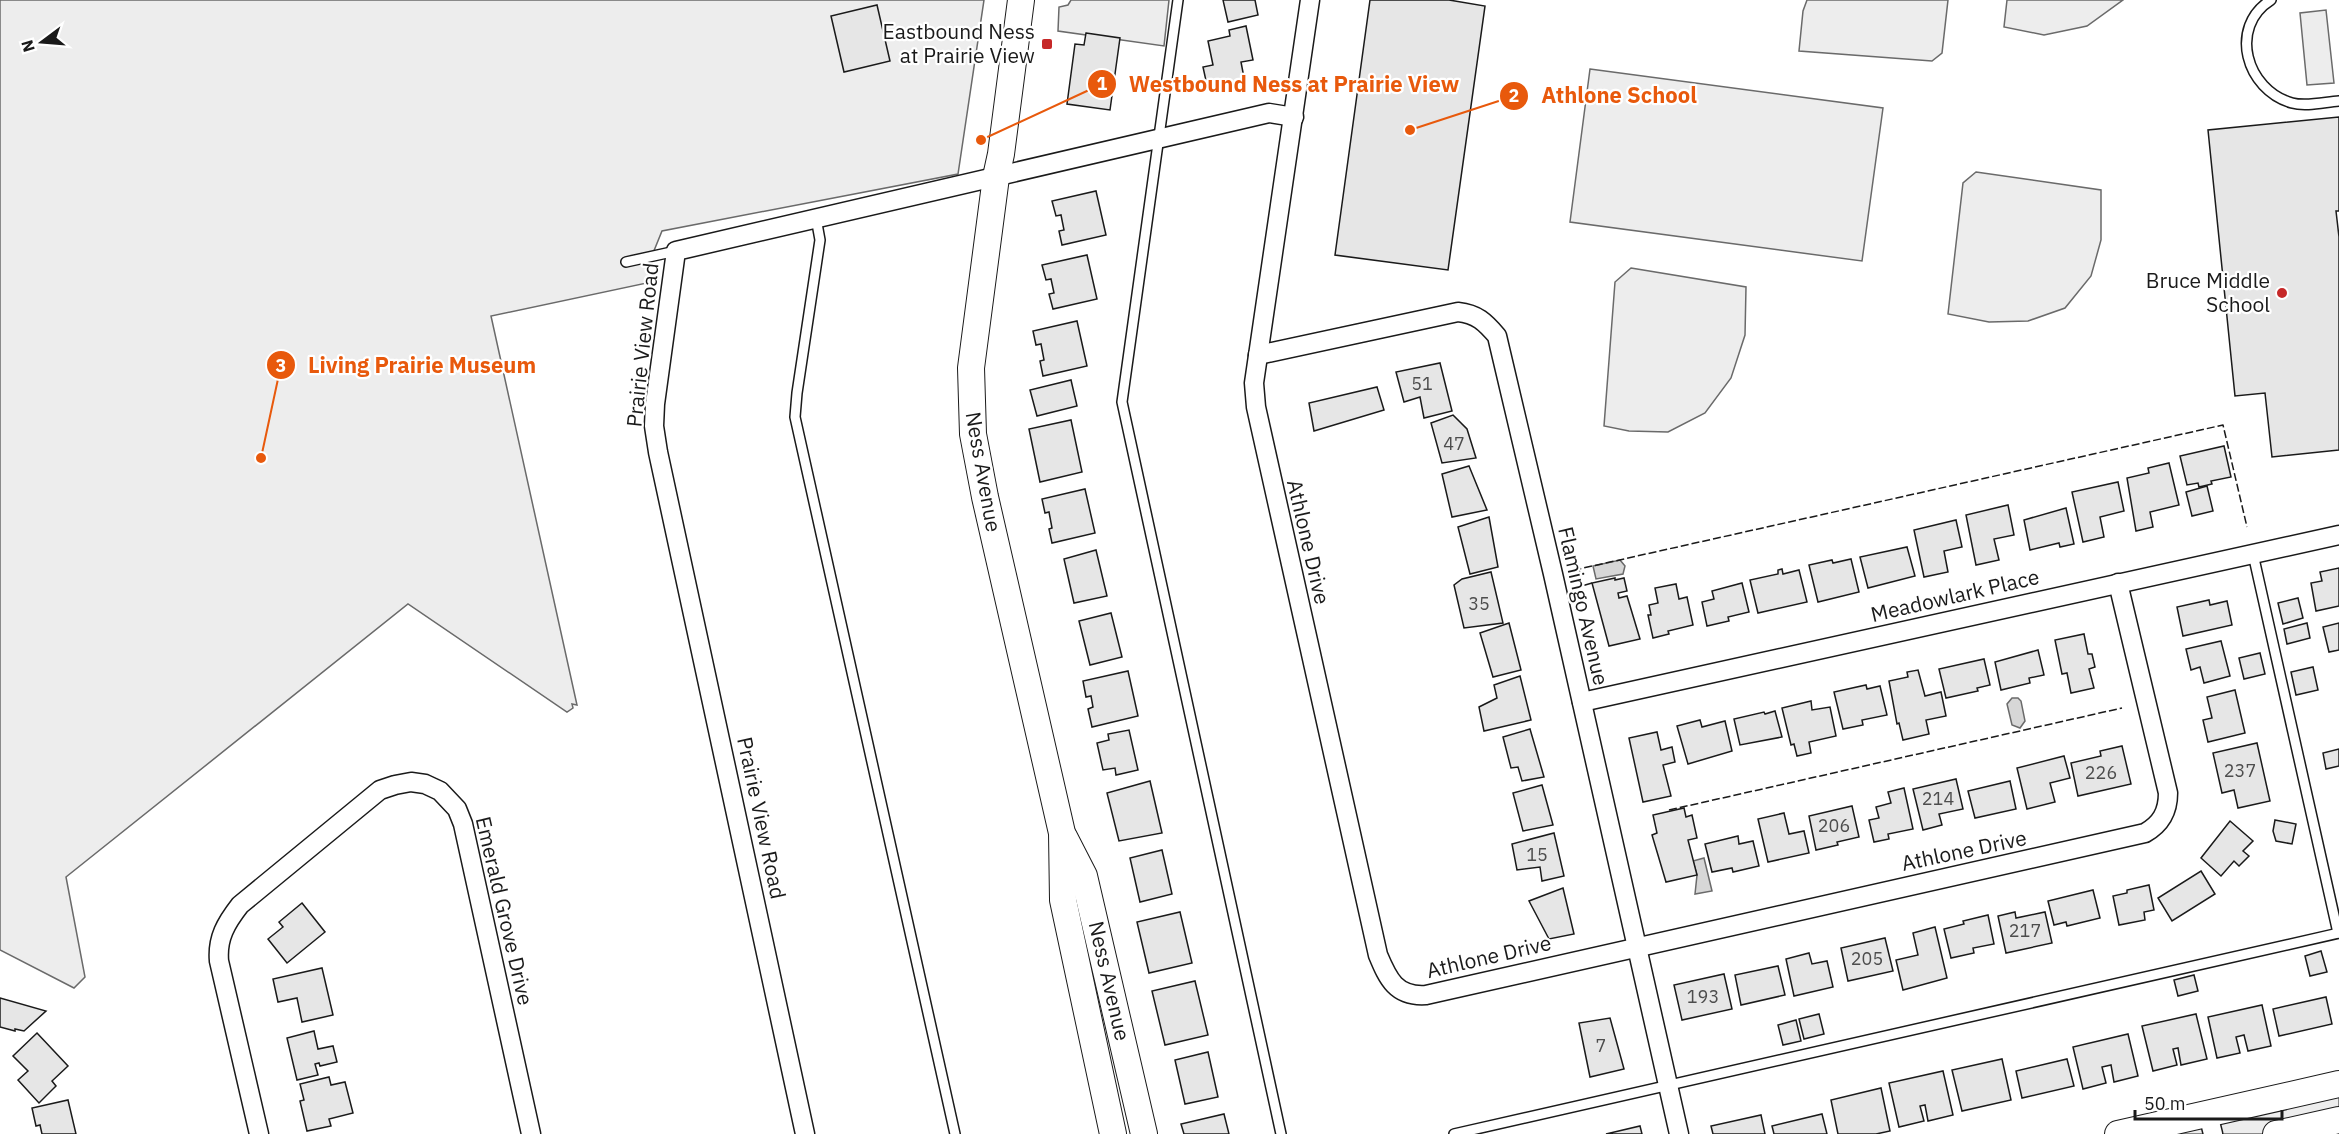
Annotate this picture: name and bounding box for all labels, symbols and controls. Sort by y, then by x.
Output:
north arrow [12,12,72,72]
place label: Eastbound Ness at Prairie View [882,17,1035,69]
marker: Eastbound Ness at Prairie View [1040,37,1054,51]
text: N [16,38,39,54]
callout: Westbound Ness at Prairie View [1087,64,1471,104]
text: Westbound Ness at Prairie View [1129,69,1460,98]
text: 1 [1097,72,1108,95]
callout: Athlone School [1499,76,1709,116]
text: Athlone School [1541,80,1697,109]
text: 2 [1509,84,1519,107]
street label: Prairie View Road [619,261,665,428]
place label: Bruce Middle School [2146,266,2270,318]
marker: Bruce Middle School [2275,286,2289,300]
callout: Living Prairie Museum [266,345,548,385]
text: Living Prairie Museum [308,350,536,379]
text: 3 [276,354,286,377]
house number: 51 [1411,372,1433,395]
street label: Ness Avenue [960,409,1008,534]
house number: 47 [1443,432,1465,455]
street label: Athlone Drive [1281,477,1337,607]
street label: Flamingo Avenue [1552,524,1616,688]
street label: Meadowlark Place [1868,562,2042,628]
house number: 35 [1468,592,1490,615]
street label: Prairie View Road [731,734,793,901]
house number: 237 [2224,759,2256,782]
house number: 226 [2085,761,2117,784]
house number: 214 [1922,787,1954,810]
street label: Emerald Grove Drive [470,814,540,1008]
house number: 206 [1818,814,1850,837]
street label: Athlone Drive [1899,823,2029,877]
house number: 15 [1526,843,1548,866]
street label: Ness Avenue [1083,918,1137,1043]
house number: 217 [2009,919,2041,942]
street label: Athlone Drive [1424,928,1554,984]
house number: 205 [1851,947,1883,970]
house number: 193 [1687,985,1719,1008]
house number: 7 [1596,1034,1606,1057]
scale bar [2135,1083,2282,1121]
text: 50 m [2144,1092,2186,1115]

